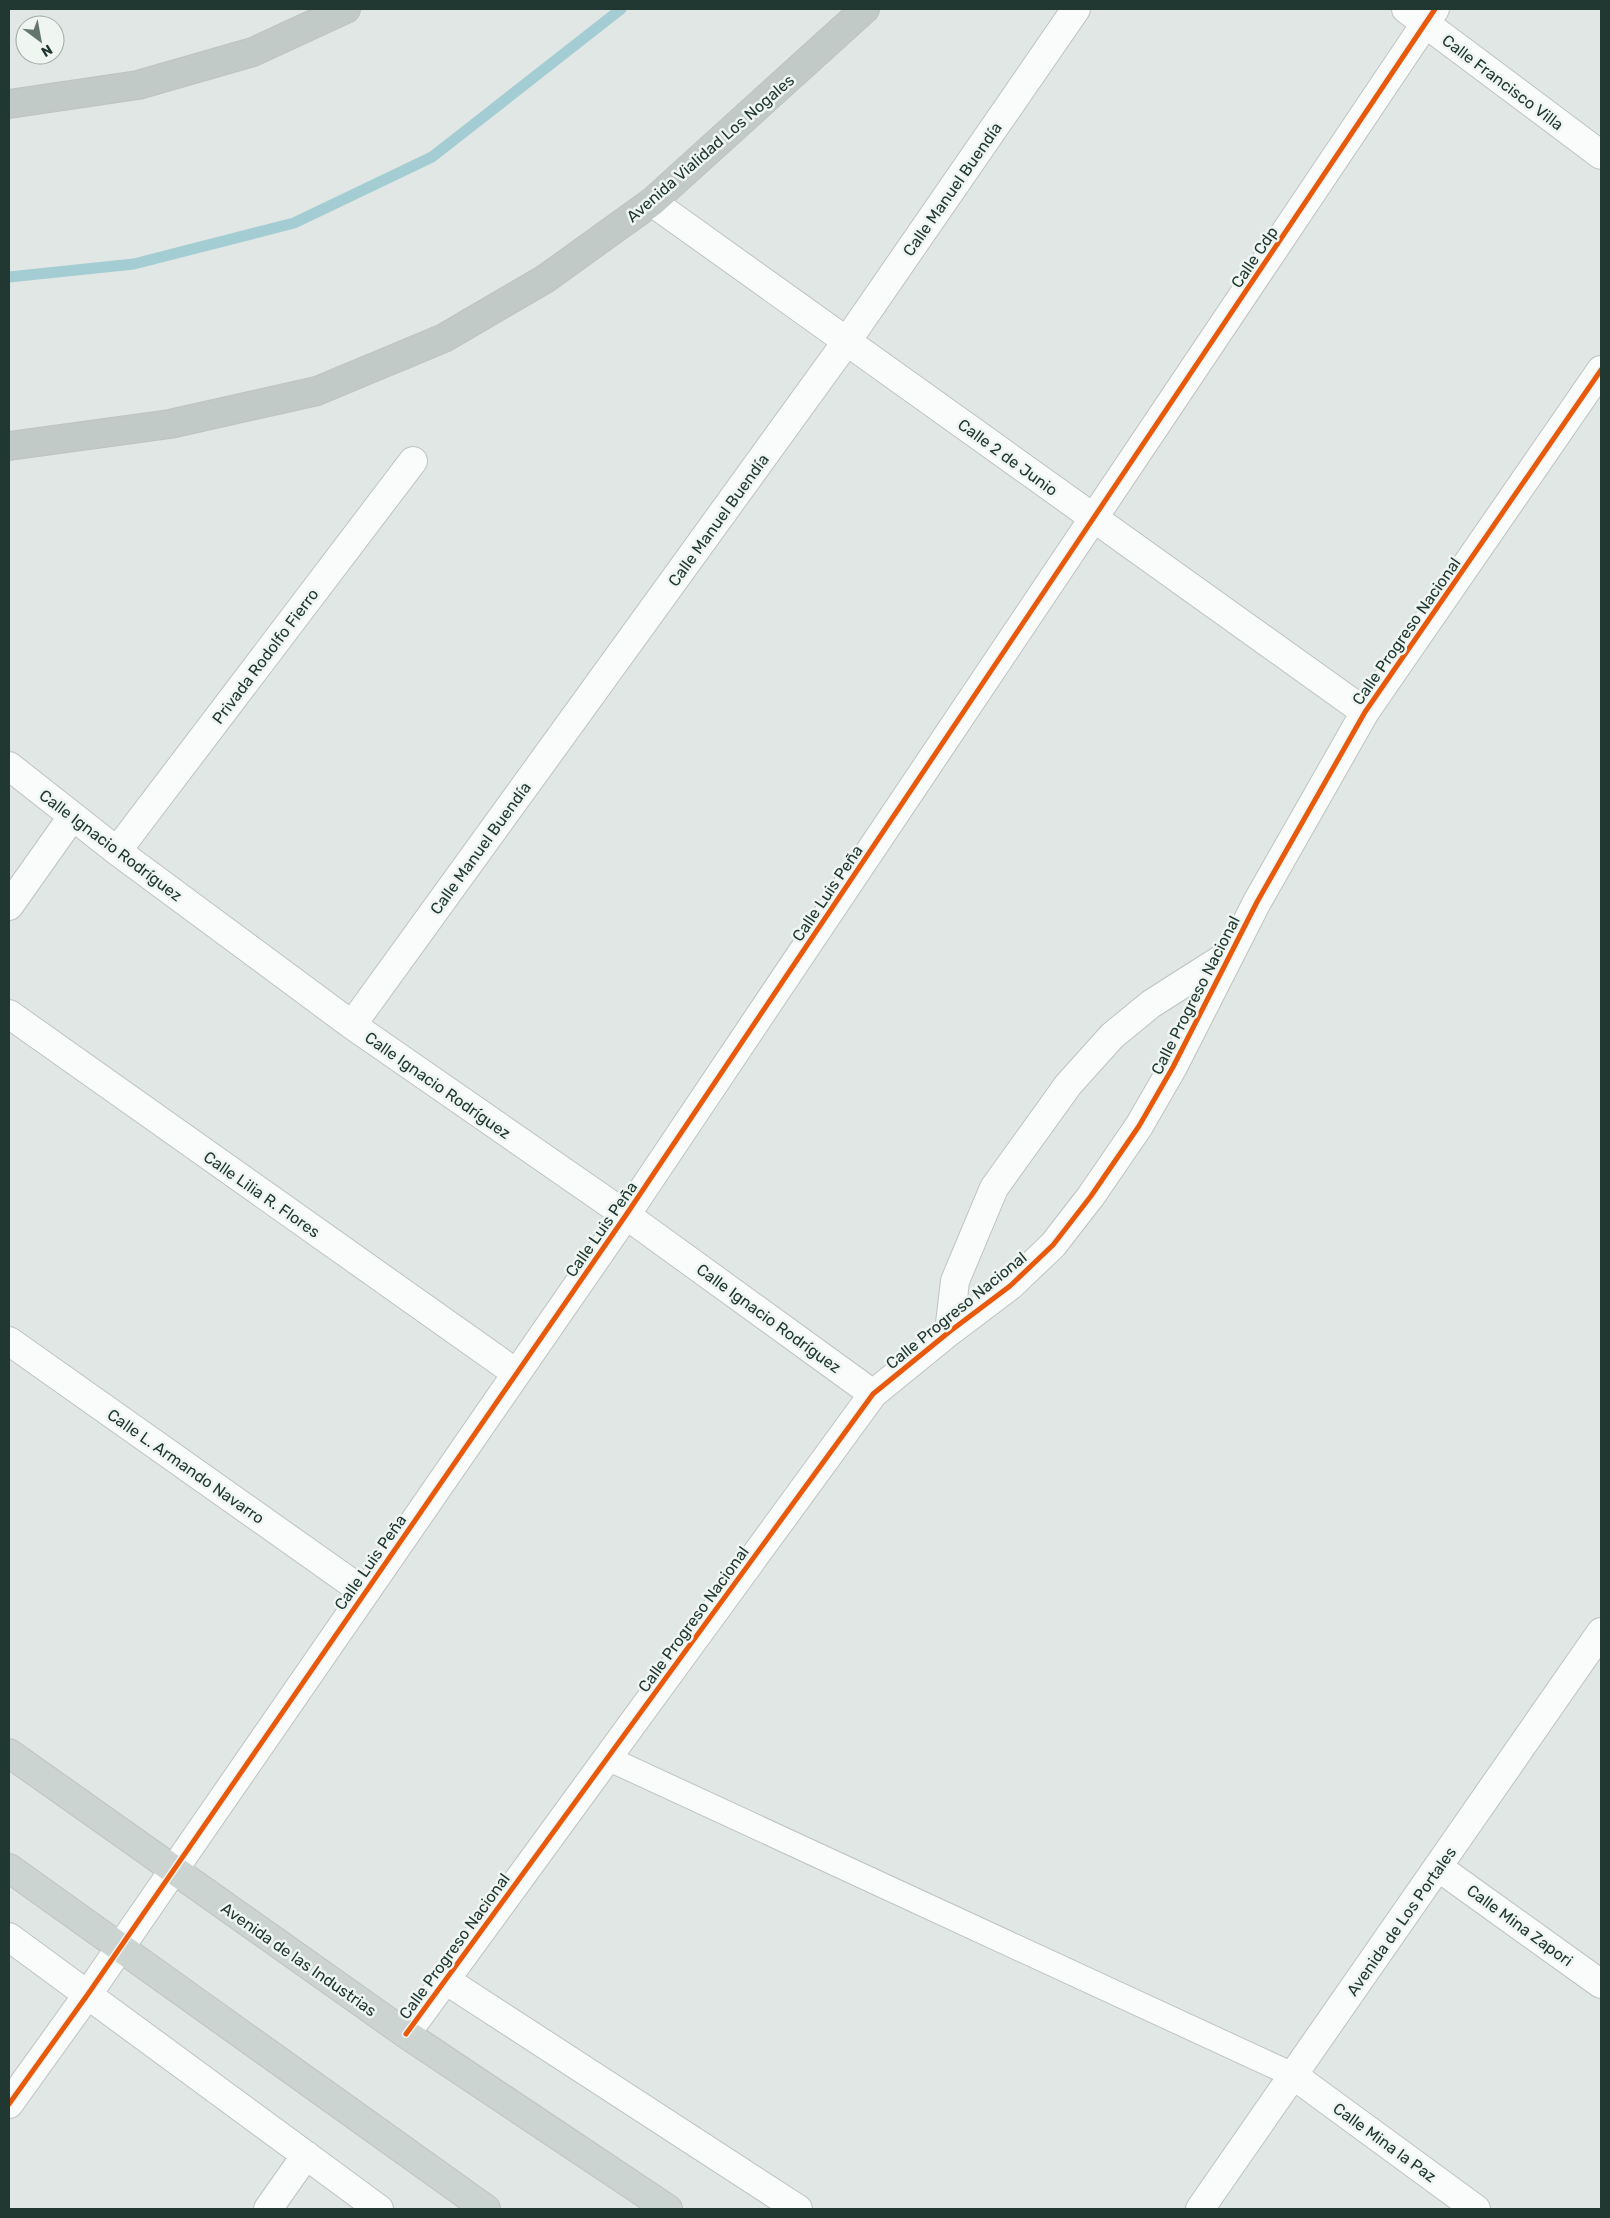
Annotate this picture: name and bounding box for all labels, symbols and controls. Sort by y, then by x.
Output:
north arrow [15,15,65,65]
street label: Calle Francisco Villa [1438,31,1567,134]
text: N [38,41,55,60]
street label: Avenida Vialidad Los Nogales [623,70,798,226]
street label: Calle Manuel Buendía [899,119,1006,260]
street label: Calle Cdp [1227,223,1282,292]
street label: Calle 2 de Junio [954,415,1061,500]
street label: Calle Manuel Buendía [664,450,773,590]
street label: Calle Progreso Nacional [1348,554,1465,709]
street label: Privada Rodolfo Fierro [208,585,322,728]
street label: Calle Manuel Buendía [426,778,535,918]
street label: Calle Ignacio Rodríguez [36,786,186,905]
street label: Calle Luis Peña [788,841,867,945]
street label: Calle Progreso Nacional [1147,913,1244,1078]
street label: Calle Ignacio Rodríguez [361,1028,514,1143]
street label: Calle Lilia R. Flores [200,1147,323,1242]
street label: Calle Luis Peña [561,1178,641,1281]
street label: Calle Progreso Nacional [882,1248,1030,1373]
street label: Calle Ignacio Rodríguez [693,1260,845,1377]
street label: Calle L. Armando Navarro [104,1405,268,1528]
street label: Calle Luis Peña [330,1511,410,1614]
street label: Calle Progreso Nacional [634,1543,753,1696]
street label: Avenida de Los Portales [1343,1843,1460,1999]
street label: Calle Progreso Nacional [395,1870,514,2023]
street label: Calle Mina Zapori [1463,1881,1576,1970]
street label: Avenida de las Industrias [217,1898,380,2020]
street label: Calle Mina la Paz [1329,2099,1440,2186]

